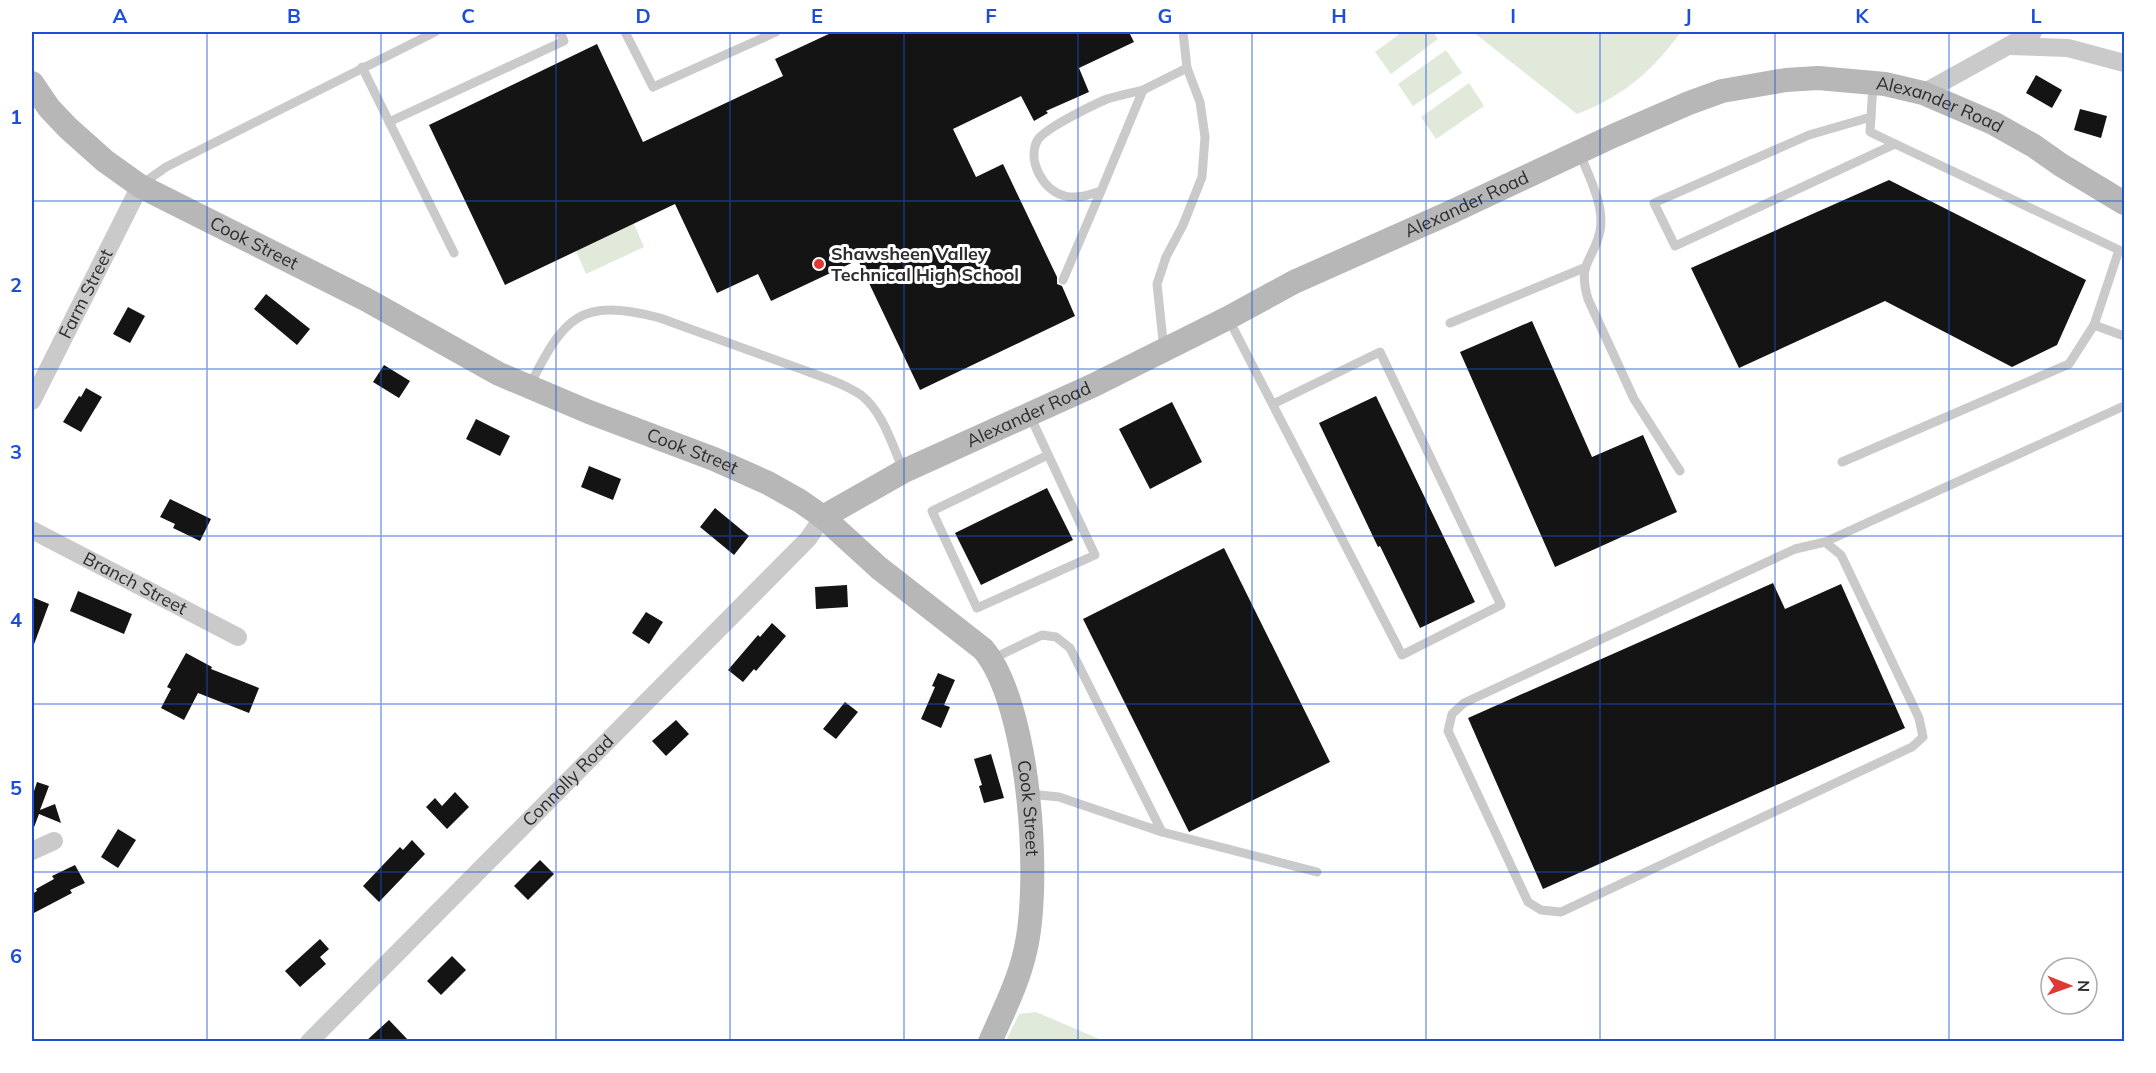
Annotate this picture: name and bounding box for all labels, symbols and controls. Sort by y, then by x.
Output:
text: A [113,3,128,28]
text: B [287,3,301,28]
text: C [461,3,475,28]
text: D [635,3,651,28]
text: E [811,3,823,28]
text: F [985,3,997,28]
text: G [1158,3,1172,28]
text: H [1331,3,1347,28]
text: I [1510,3,1516,28]
text: J [1684,3,1692,28]
text: K [1855,3,1869,28]
text: L [2030,3,2042,28]
street label: Alexander Road [1875,71,2008,138]
text: 1 [10,104,22,129]
street label: Alexander Road [1401,165,1532,242]
street label: Cook Street [206,211,302,275]
place label: Shawsheen Valley Technical High School [831,242,1019,286]
street label: Farm Street [53,245,118,342]
marker: Shawsheen Valley Technical High School [812,257,826,271]
text: 2 [10,272,22,297]
street label: Alexander Road [963,376,1094,452]
street label: Cook Street [644,423,742,479]
text: 3 [10,439,22,464]
street label: Branch Street [79,547,191,620]
text: 4 [10,607,22,632]
street label: Connolly Road [517,730,618,831]
street label: Cook Street [1012,758,1044,856]
text: 5 [10,775,22,800]
text: 6 [10,943,22,968]
north arrow [2039,956,2099,1016]
text: N [2074,980,2094,992]

